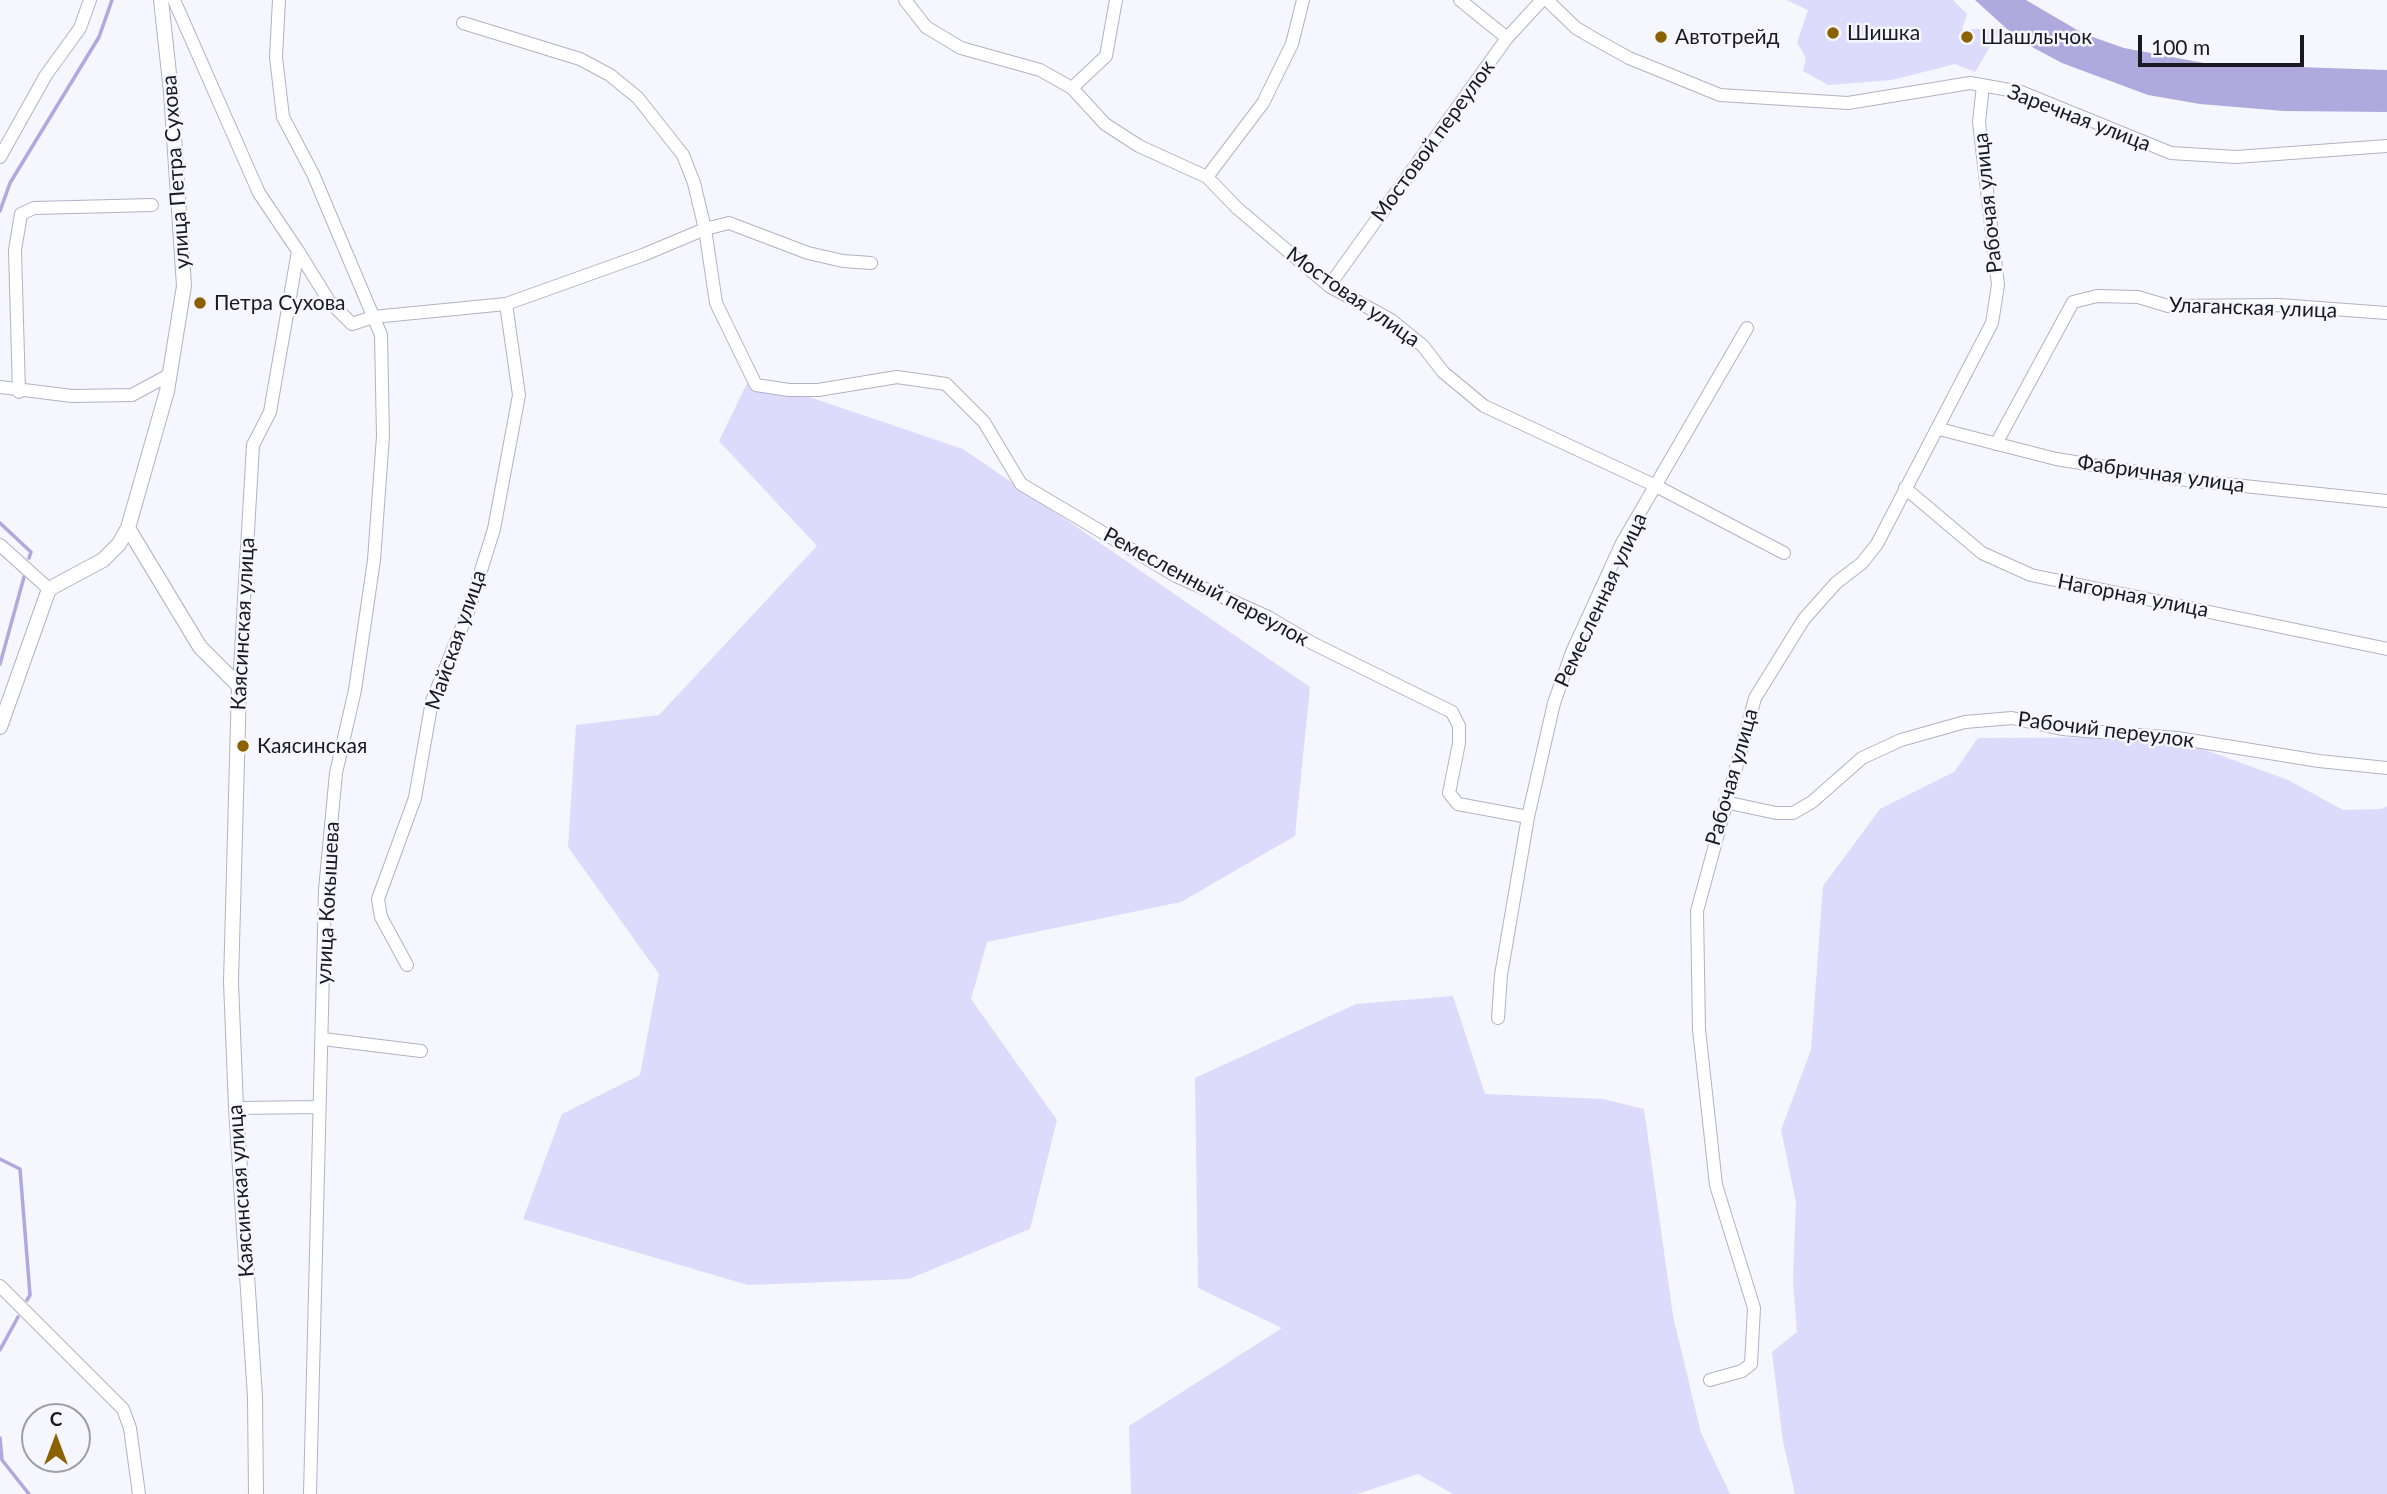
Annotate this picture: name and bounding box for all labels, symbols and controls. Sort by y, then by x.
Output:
place label: Шишка [1847,20,1920,46]
scale bar [2142,21,2308,65]
place label: Автотрейд [1675,24,1780,50]
place label: Шашлычок [1981,24,2092,50]
marker: Шишка [1825,25,1841,41]
marker: Автотрейд [1653,29,1669,45]
marker: Шашлычок [1959,29,1975,45]
text: 100 m [2151,34,2210,59]
street label: Мостовой переулок [1366,55,1500,227]
street label: улица Петра Сухова [157,74,195,270]
street label: Заречная улица [2004,79,2154,157]
street label: Рабочая улица [1968,131,2008,275]
street label: Мостовая улица [1281,242,1425,352]
place label: Петра Сухова [214,290,345,316]
street label: Улаганская улица [2168,292,2338,324]
marker: Петра Сухова [192,295,208,311]
street label: Фабричная улица [2076,450,2246,498]
street label: Ремесленная улица [1550,509,1652,691]
street label: Ремесленный переулок [1099,522,1313,652]
street label: Каясинская улица [226,537,260,711]
street label: Майская улица [420,567,492,713]
street label: Нагорная улица [2055,569,2211,623]
street label: Рабочая улица [1700,706,1764,848]
street label: Рабочий переулок [2016,707,2196,753]
place label: Каясинская [257,733,367,759]
marker: Каясинская [235,738,251,754]
street label: улица Кокышева [311,821,345,985]
street label: Каясинская улица [222,1104,260,1278]
north arrow [21,1403,91,1473]
text: С [50,1407,62,1430]

